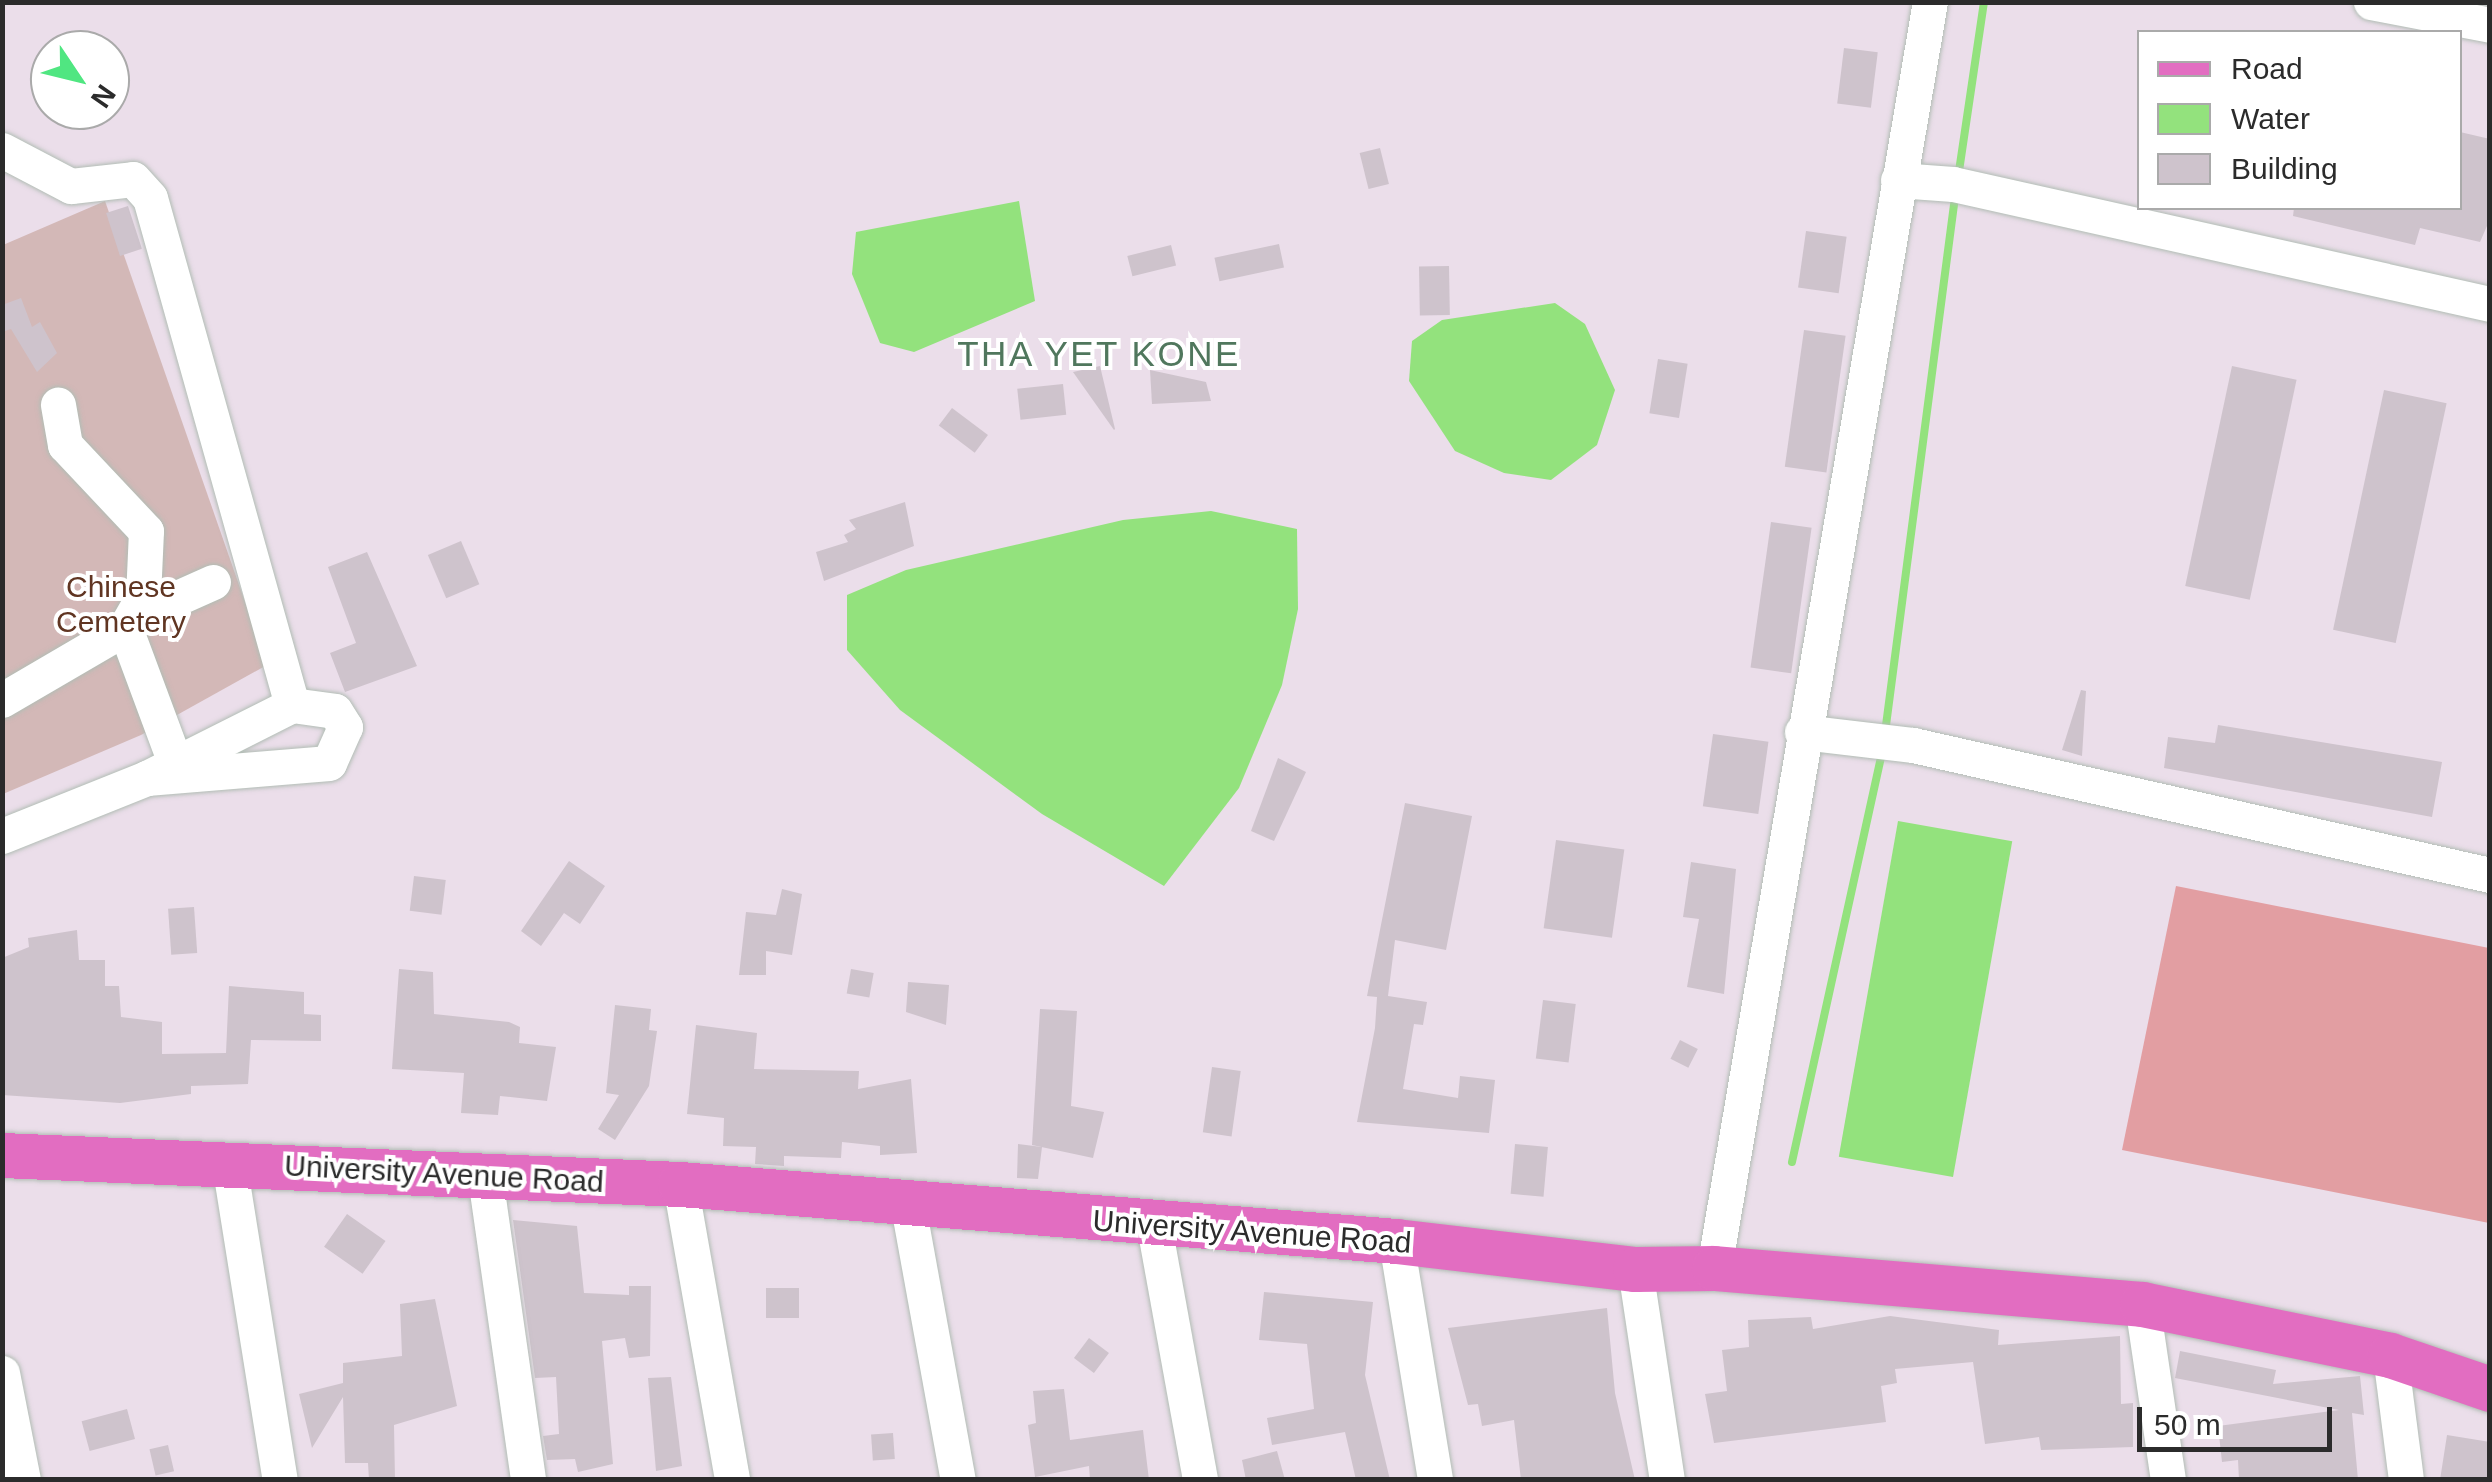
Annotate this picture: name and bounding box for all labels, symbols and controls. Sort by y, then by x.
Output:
north arrow [30,30,130,130]
legend [2137,30,2462,210]
text: Road [2231,52,2303,85]
text: N [85,79,122,114]
text: Water [2231,102,2310,135]
text: Building [2231,152,2338,185]
district label: THA YET KONE [956,333,1242,375]
park label: Chinese Cemetery [56,569,186,640]
street label: University Avenue Road [283,1148,605,1200]
street label: University Avenue Road [1090,1203,1414,1261]
scale bar [2142,1387,2337,1449]
text: 50 m [2154,1408,2221,1441]

